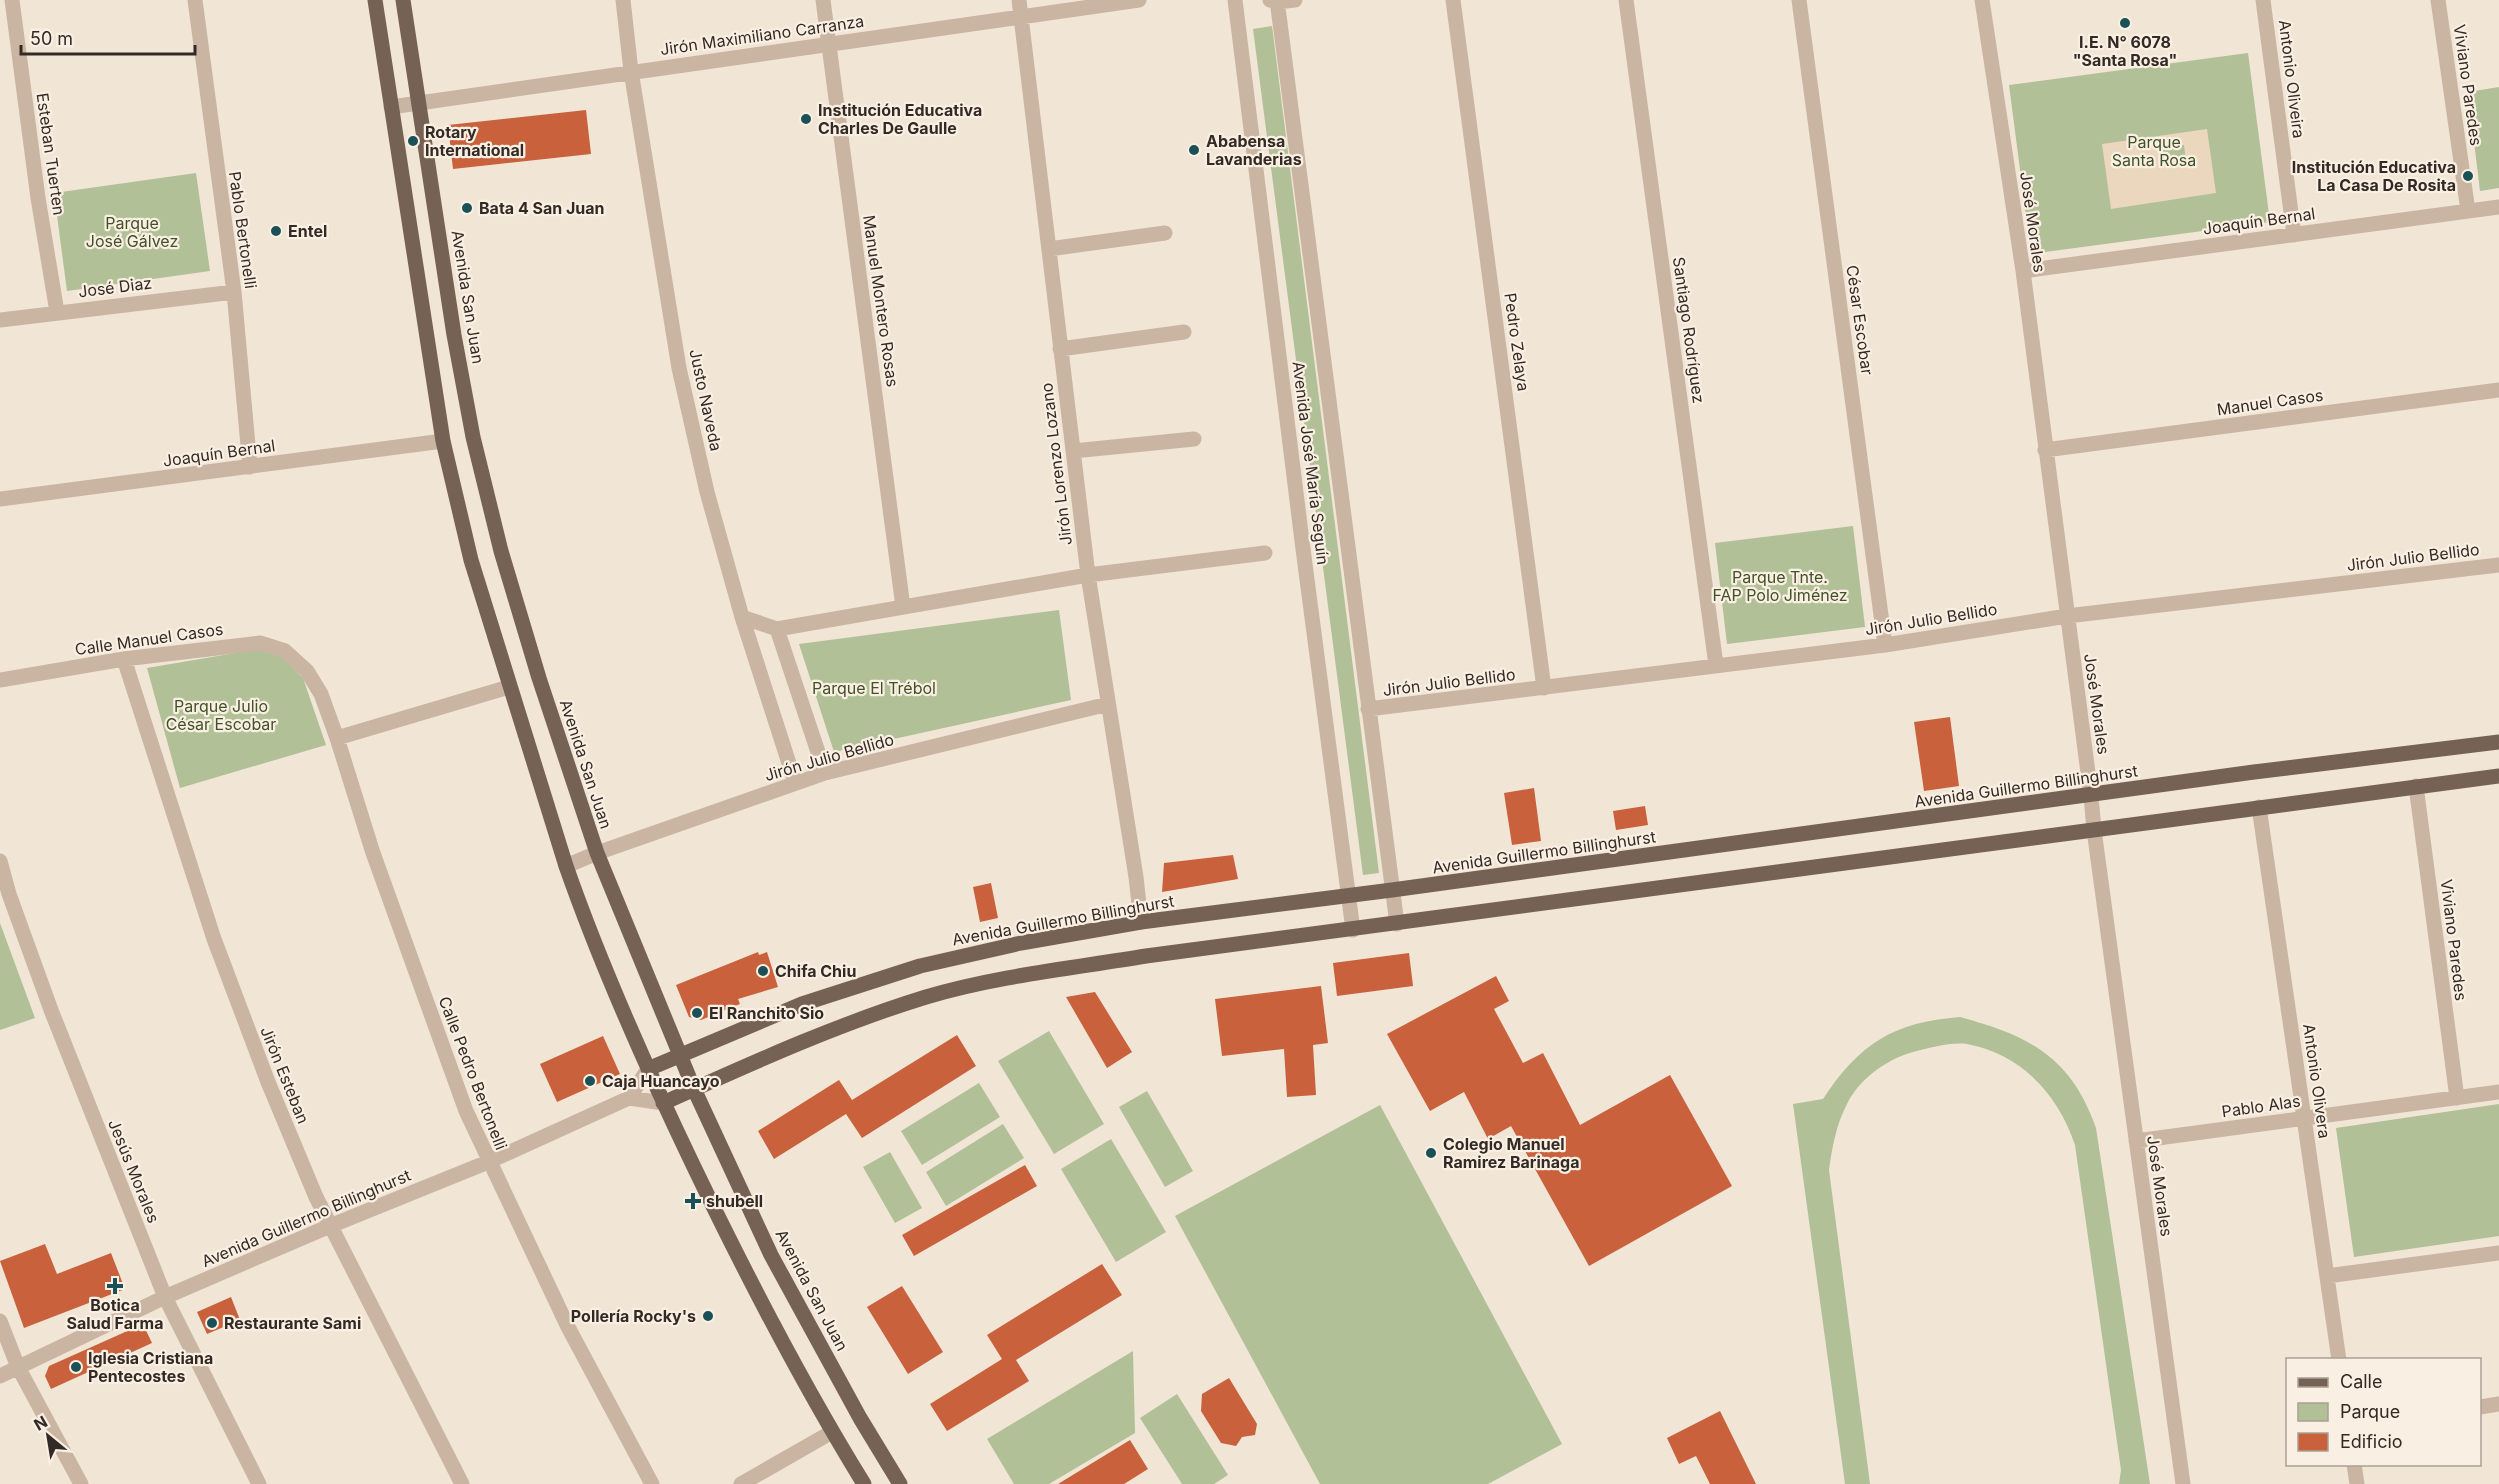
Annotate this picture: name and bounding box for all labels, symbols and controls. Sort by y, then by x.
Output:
street label: Jirón Maximiliano Carranza [659,11,865,59]
marker: I.E. N° 6078 "Santa Rosa" [2118,16,2132,30]
scale bar [21,18,195,56]
street label: Antonio Oliveira [2275,18,2309,140]
street label: Viviano Paredes [2450,23,2486,147]
text: 50 m [30,28,73,49]
place label: I.E. N° 6078 "Santa Rosa" [2073,32,2177,70]
street label: Esteban Tuerten [33,91,69,217]
place label: Institución Educativa Charles De Gaulle [818,100,982,138]
marker: Institución Educativa Charles De Gaulle [799,112,813,126]
place label: Rotary International [425,122,524,160]
place label: Ababensa Lavanderias [1206,131,1302,169]
park label: Parque Santa Rosa [2112,132,2196,170]
marker: Rotary International [406,134,420,148]
marker: Ababensa Lavanderias [1187,143,1201,157]
place label: Institución Educativa La Casa De Rosita [2292,157,2456,195]
marker: Institución Educativa La Casa De Rosita [2461,169,2475,183]
street label: Pablo Bertonelli [225,170,261,290]
street label: José Morales [2016,170,2050,274]
place label: Bata 4 San Juan [479,198,605,218]
marker: Bata 4 San Juan [460,201,474,215]
street label: Joaquín Bernal [2201,203,2317,239]
park label: Parque José Gálvez [86,213,178,251]
street label: Manuel Montero Rosas [859,214,903,388]
place label: Entel [288,221,327,241]
marker: Entel [269,224,283,238]
street label: Avenida San Juan [448,229,488,365]
street label: Santiago Rodríguez [1669,256,1709,404]
street label: César Escobar [1842,264,1878,376]
street label: José Diaz [77,273,153,301]
street label: Pedro Zelaya [1500,292,1534,392]
street label: Justo Naveda [685,347,727,453]
street label: Avenida José María Seguín [1289,360,1333,566]
street label: Jirón Lorenzo Lozano [1036,382,1076,546]
street label: Manuel Casos [2216,385,2324,419]
street label: Joaquín Bernal [161,435,277,471]
street label: Jirón Julio Bellido [2345,539,2481,575]
park label: Parque Tnte. FAP Polo Jiménez [1712,567,1848,605]
street label: Jirón Julio Bellido [1863,599,1999,639]
street label: Calle Manuel Casos [74,619,224,659]
street label: José Morales [2080,652,2114,756]
street label: Jirón Julio Bellido [1381,664,1517,700]
park label: Parque El Trébol [812,678,936,698]
park label: Parque Julio César Escobar [166,696,276,734]
street label: Avenida San Juan [556,697,616,831]
street label: Jirón Julio Bellido [762,729,896,785]
street label: Avenida Guillermo Billinghurst [1913,760,2139,812]
street label: Avenida Guillermo Billinghurst [1431,826,1657,878]
street label: Viviano Paredes [2437,878,2471,1002]
street label: Avenida Guillermo Billinghurst [950,891,1176,949]
place label: Chifa Chiu [775,961,856,981]
marker: Chifa Chiu [756,964,770,978]
street label: Calle Pedro Bertonelli [435,994,511,1152]
place label: El Ranchito Sio [709,1003,824,1023]
marker: El Ranchito Sio [690,1006,704,1020]
street label: Antonio Olivera [2299,1022,2335,1140]
street label: Jirón Esteban [256,1023,314,1127]
place label: Caja Huancayo [602,1071,720,1091]
marker: Caja Huancayo [583,1074,597,1088]
street label: Pablo Alas [2220,1091,2302,1121]
street label: Jesús Morales [104,1116,164,1226]
place label: Colegio Manuel Ramirez Barinaga [1443,1134,1579,1172]
street label: José Morales [2143,1134,2177,1238]
marker: Colegio Manuel Ramirez Barinaga [1424,1146,1438,1160]
street label: Avenida Guillermo Billinghurst [198,1165,414,1271]
place label: shubell [706,1191,763,1211]
marker: shubell [684,1192,702,1210]
street label: Avenida San Juan [772,1226,852,1354]
marker: Botica Salud Farma [108,1279,122,1293]
place label: Botica Salud Farma [67,1295,163,1333]
place label: Pollería Rocky's [571,1306,696,1326]
marker: Pollería Rocky's [701,1309,715,1323]
place label: Restaurante Sami [224,1313,361,1333]
marker: Restaurante Sami [205,1316,219,1330]
place label: Iglesia Cristiana Pentecostes [88,1348,213,1386]
legend [2286,1358,2481,1466]
marker: Iglesia Cristiana Pentecostes [69,1360,83,1374]
text: Calle [2340,1371,2382,1392]
text: Parque [2340,1401,2400,1422]
north arrow [18,1406,78,1466]
text: N [30,1411,51,1435]
text: Edificio [2340,1431,2403,1452]

